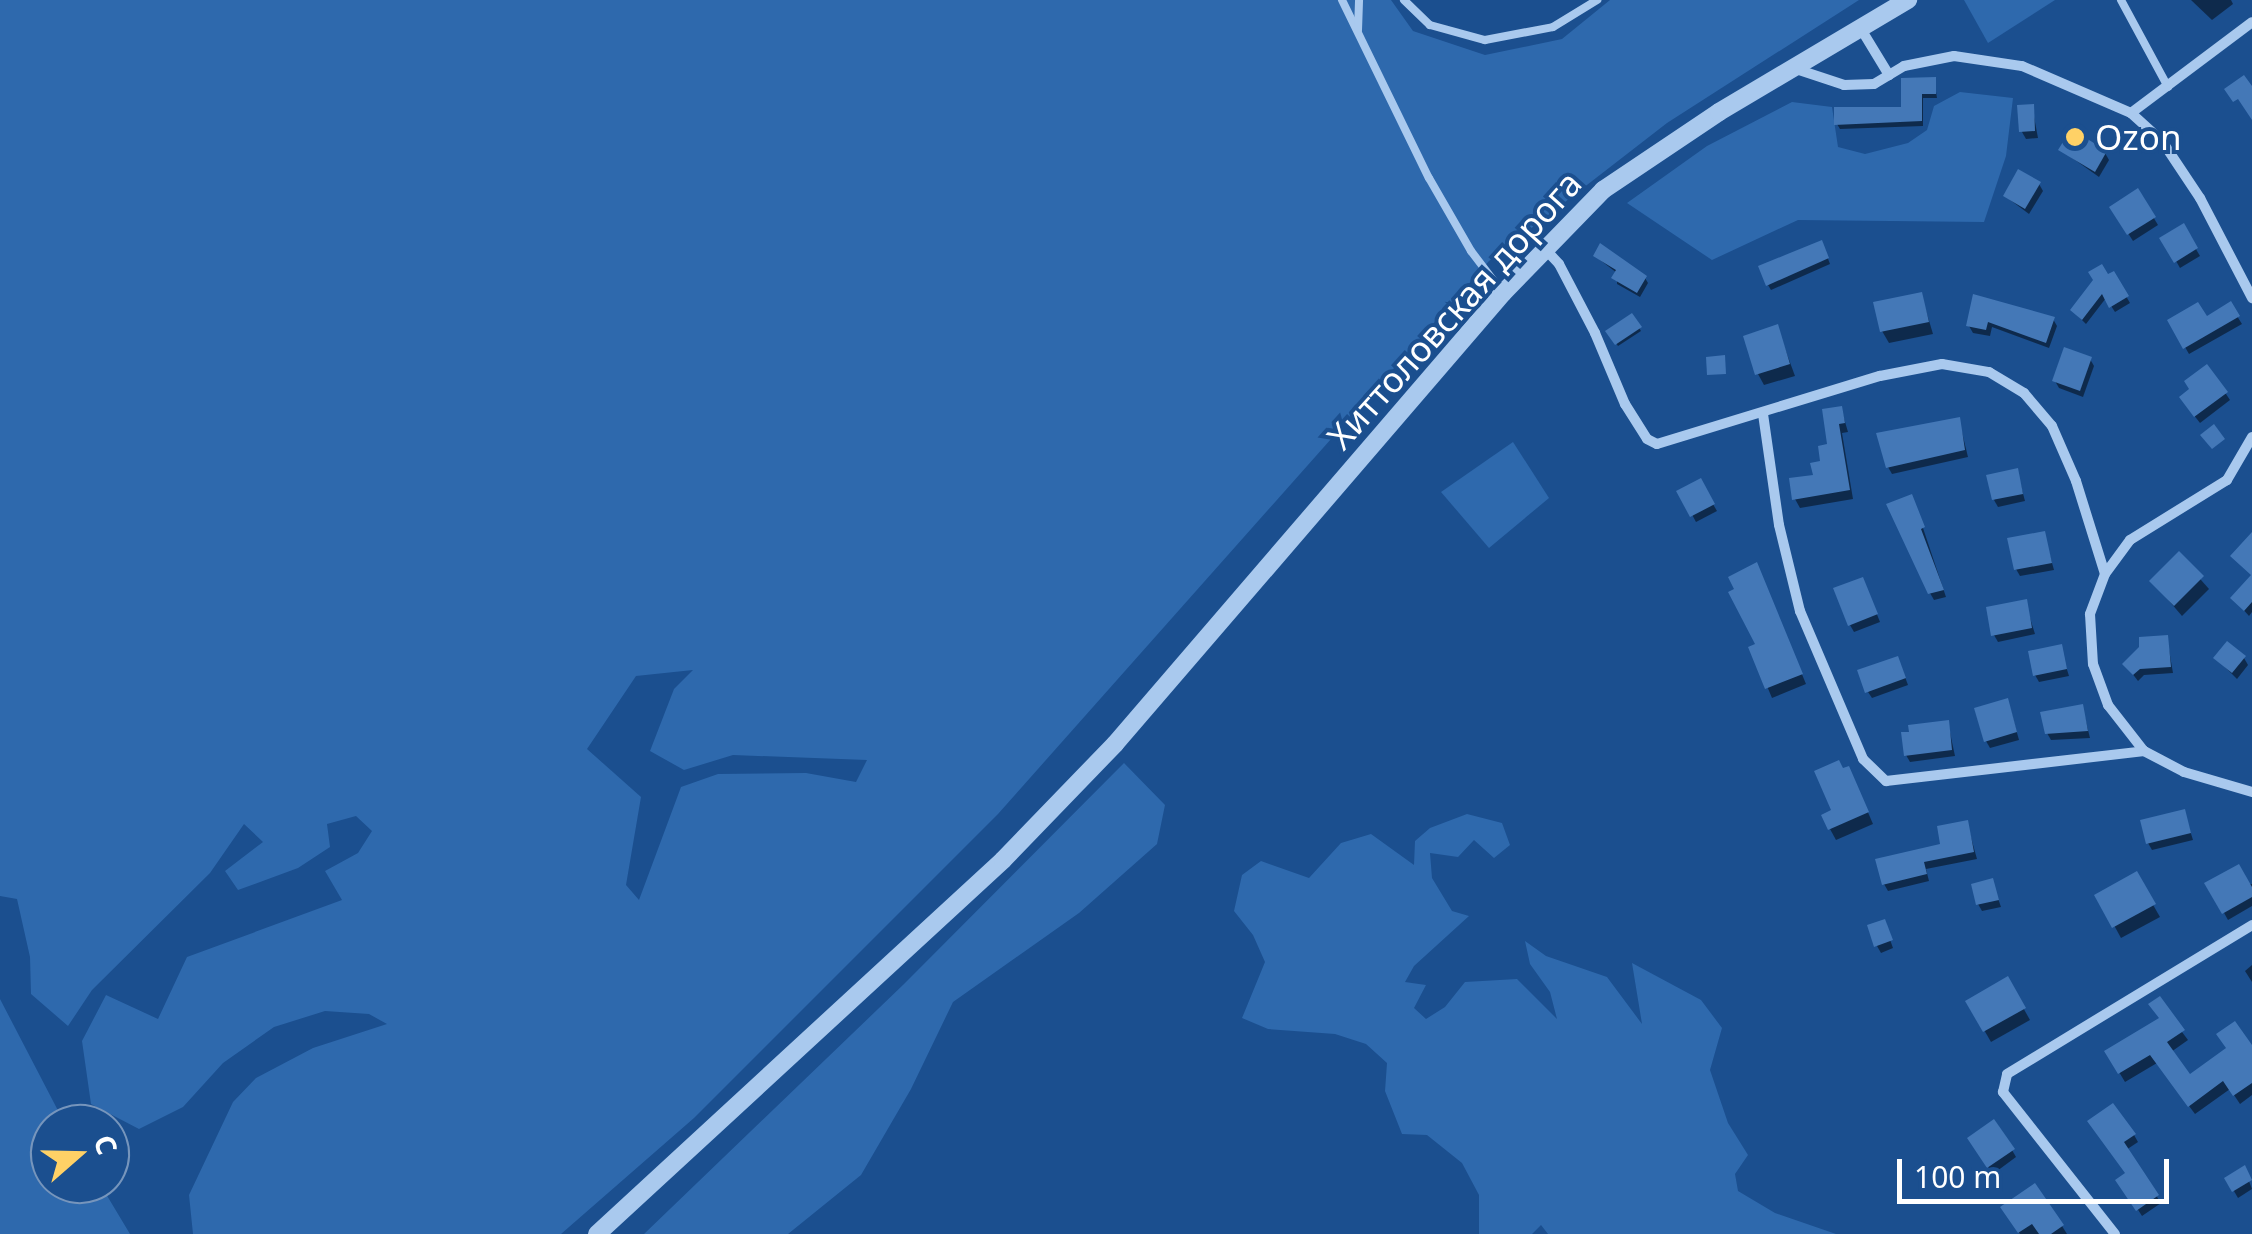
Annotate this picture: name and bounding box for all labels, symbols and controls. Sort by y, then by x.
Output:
place label: Ozon [2095,116,2182,158]
marker: Ozon [2064,126,2086,148]
street label: Хиттоловская дорога [1318,162,1590,458]
north arrow [30,1104,130,1204]
text: С [85,1129,127,1159]
scale bar [1902,1139,2174,1201]
text: 100 m [1914,1156,2001,1197]

